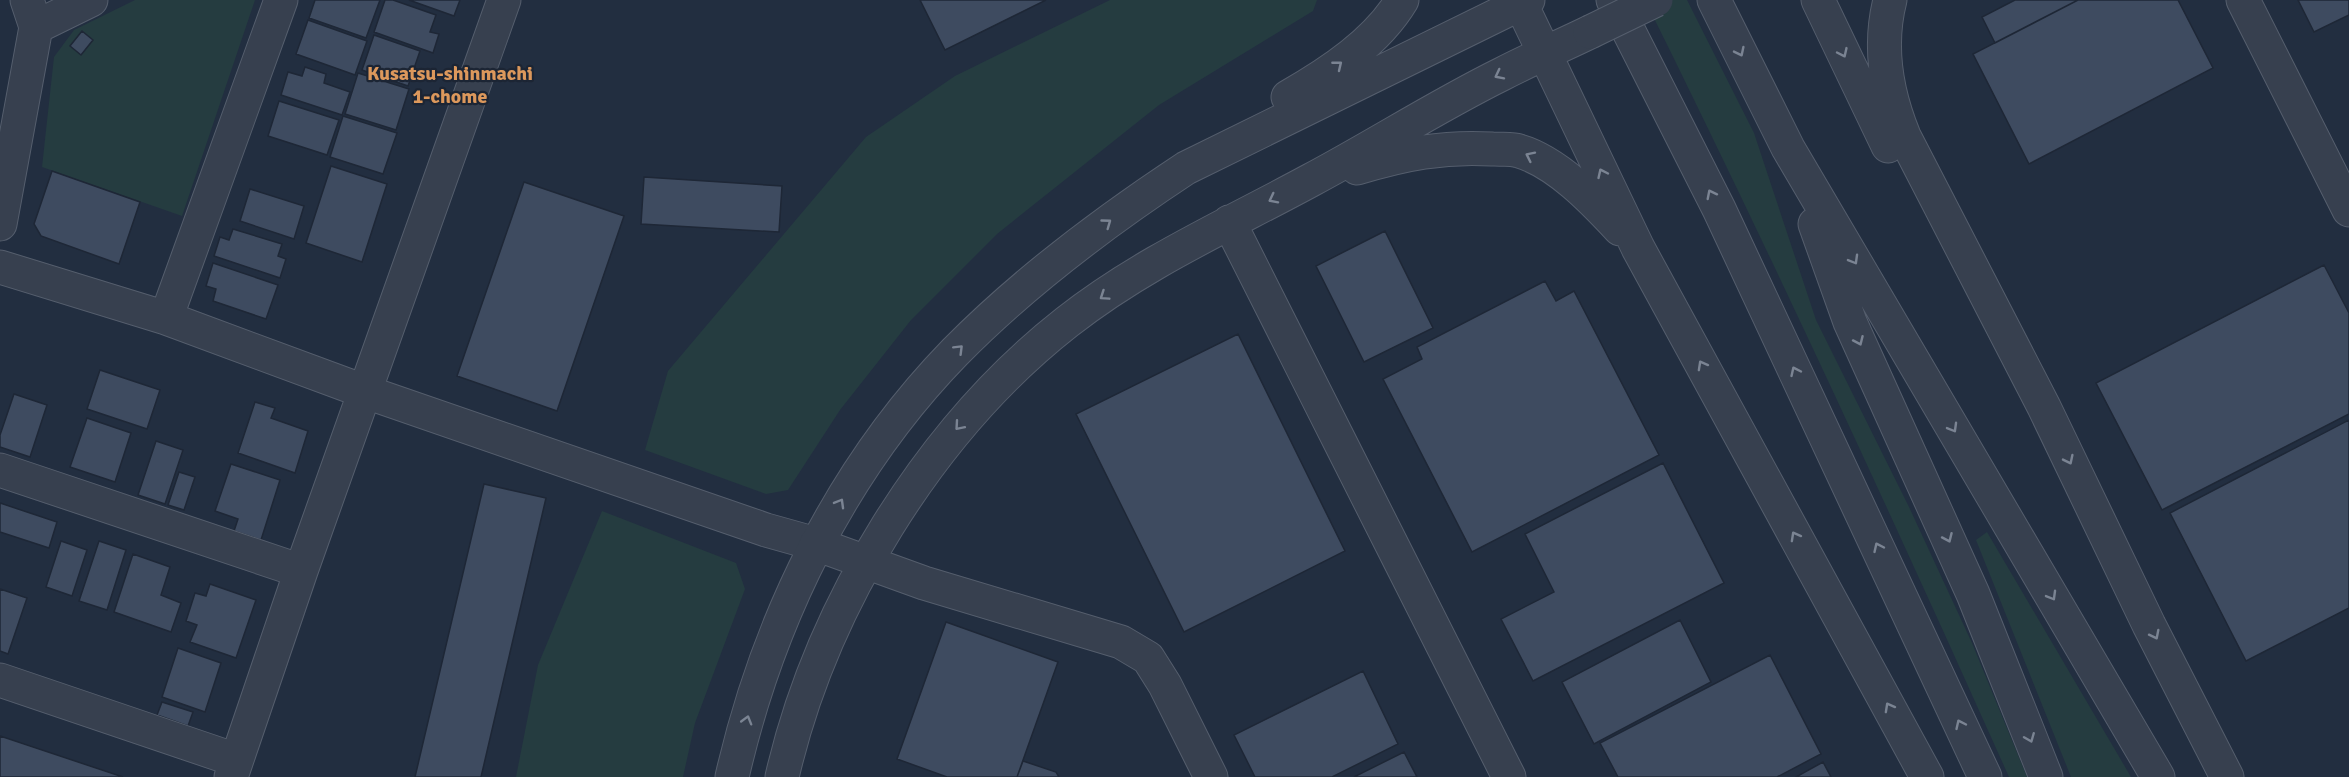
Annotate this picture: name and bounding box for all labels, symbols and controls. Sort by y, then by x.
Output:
one-way arrow [1733,46,1744,57]
one-way arrow [1836,46,1848,57]
district label: Kusatsu-shinmachi 1-chome [367,61,533,109]
one-way arrow [1331,61,1342,72]
one-way arrow [1495,68,1506,79]
one-way arrow [1525,152,1536,163]
one-way arrow [1598,169,1610,180]
one-way arrow [1707,190,1719,201]
one-way arrow [1269,192,1280,204]
one-way arrow [1101,219,1112,230]
one-way arrow [1846,254,1858,264]
one-way arrow [1100,289,1111,300]
one-way arrow [1851,335,1863,346]
one-way arrow [951,346,962,357]
one-way arrow [1698,361,1709,371]
one-way arrow [1790,366,1802,377]
one-way arrow [956,419,967,430]
one-way arrow [1945,422,1957,432]
one-way arrow [2062,453,2074,464]
one-way arrow [833,499,844,509]
one-way arrow [1791,532,1802,542]
one-way arrow [1940,532,1952,543]
one-way arrow [1873,542,1885,553]
one-way arrow [2044,590,2056,600]
one-way arrow [2147,629,2159,640]
one-way arrow [1884,703,1896,713]
one-way arrow [739,715,752,725]
one-way arrow [1955,719,1967,730]
one-way arrow [2023,731,2035,742]

